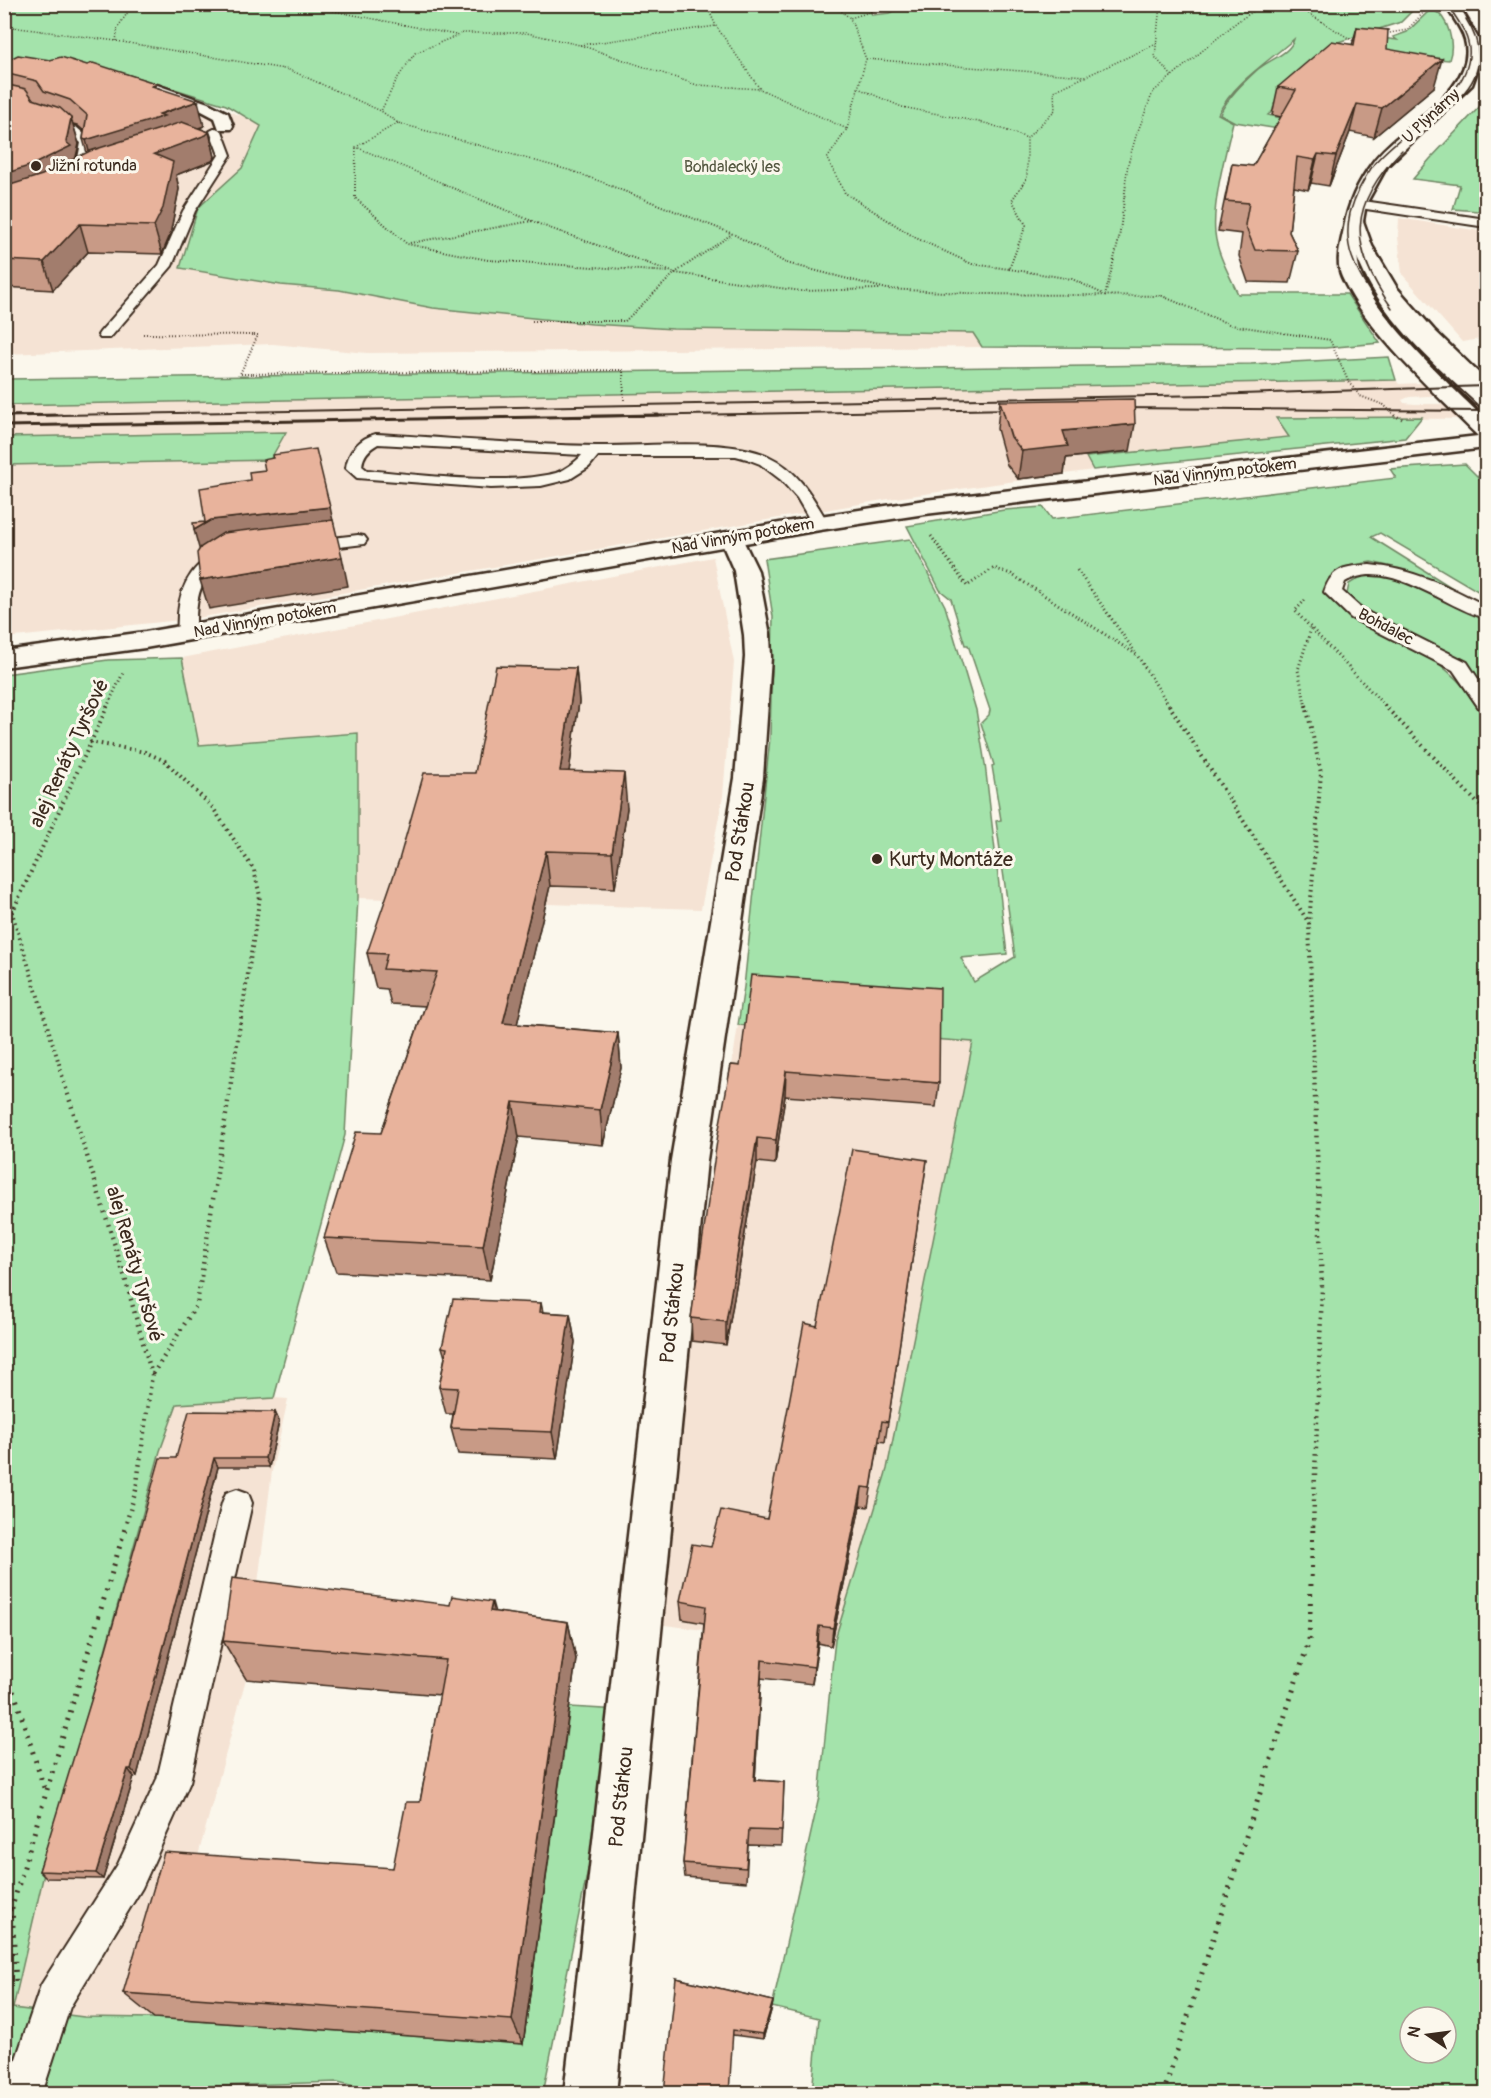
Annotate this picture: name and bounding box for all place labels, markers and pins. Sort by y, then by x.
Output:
place label: Jižní rotunda [48,156,137,176]
marker: Jižní rotunda [29,159,43,173]
place label: Kurty Montáže [889,847,1013,872]
marker: Kurty Montáže [870,852,884,866]

